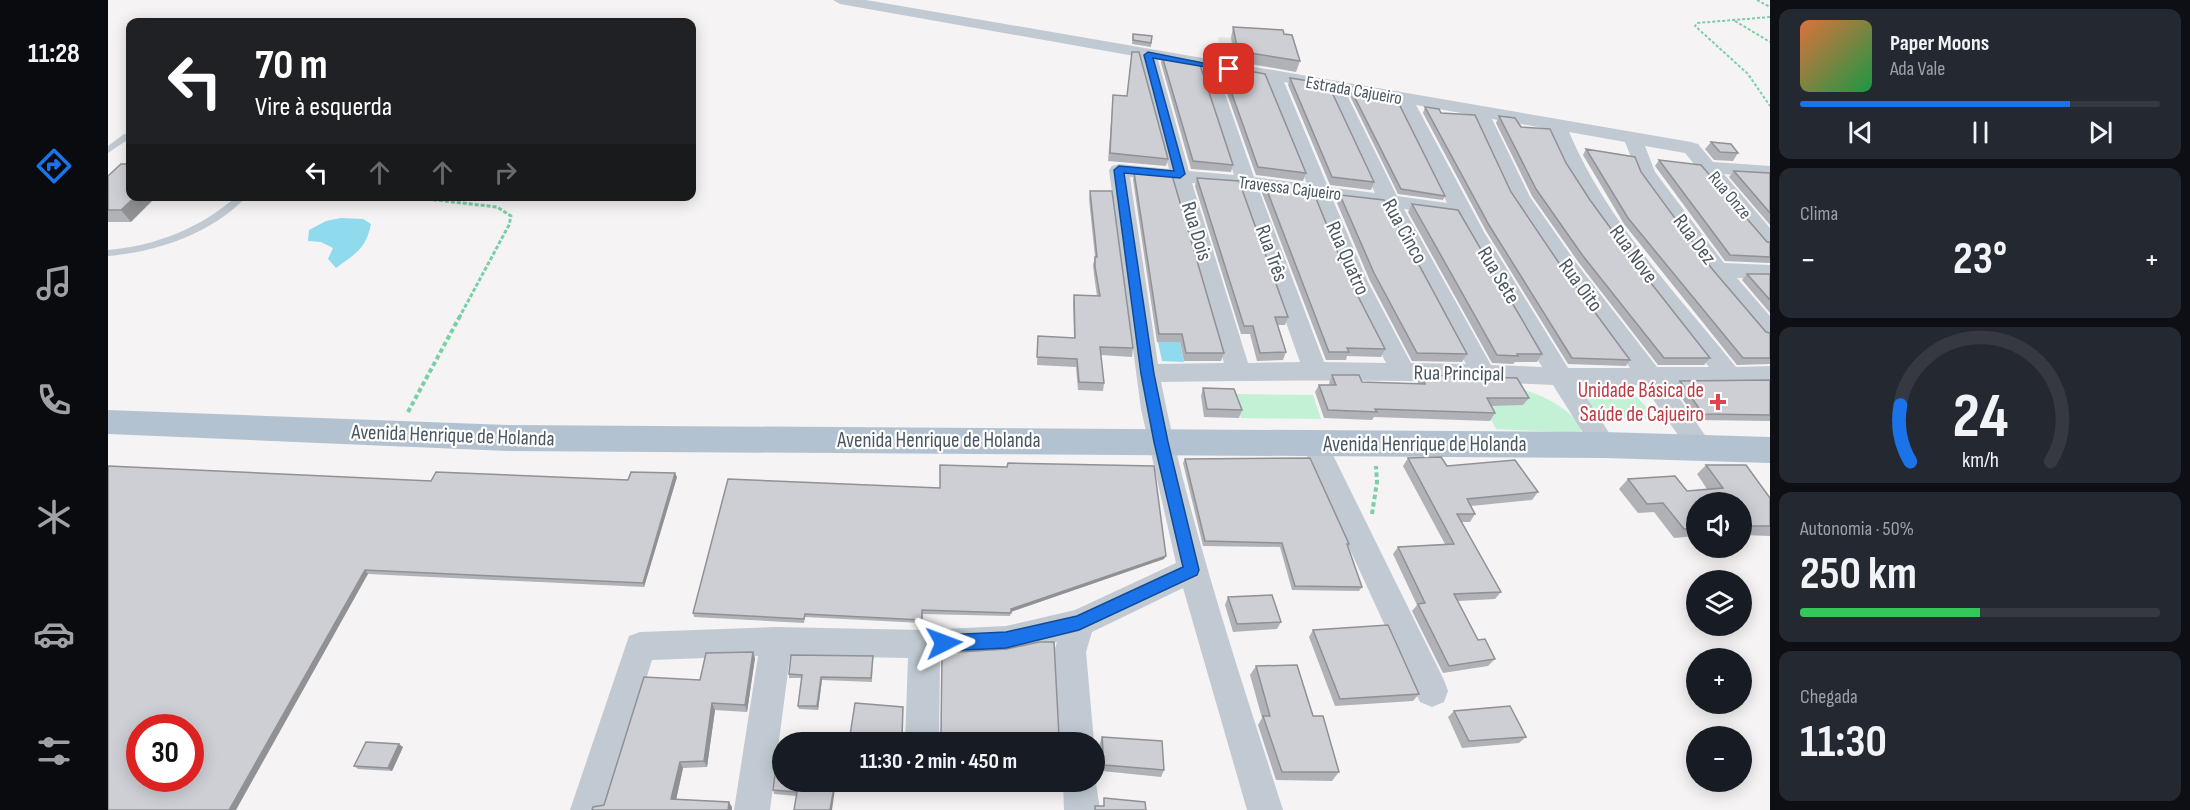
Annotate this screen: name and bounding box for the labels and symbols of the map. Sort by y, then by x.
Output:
pin [1203,43,1254,94]
street label: Estrada Cajueiro [1304,72,1404,109]
street label: Rua Onze [1704,167,1756,223]
street label: Travessa Cajueiro [1237,172,1342,205]
street label: Rua Cinco [1377,195,1432,268]
street label: Rua Dois [1176,199,1217,264]
street label: Rua Dez [1668,209,1722,270]
street label: Rua Quatro [1320,218,1375,299]
street label: Rua Nove [1604,220,1663,288]
street label: Rua Três [1250,221,1293,285]
street label: Rua Sete [1472,242,1525,308]
street label: Rua Oito [1553,254,1608,317]
street label: Rua Principal [1413,360,1505,387]
place label: Unidade Básica de Saúde de Cajueiro [1578,378,1704,427]
marker: Unidade Básica de Saúde de Cajueiro [1709,393,1727,411]
street label: Avenida Henrique de Holanda [350,419,555,452]
street label: Avenida Henrique de Holanda [836,428,1041,453]
street label: Avenida Henrique de Holanda [1322,432,1527,457]
position arrow [912,611,976,675]
speed limit sign: 30 [126,714,204,792]

